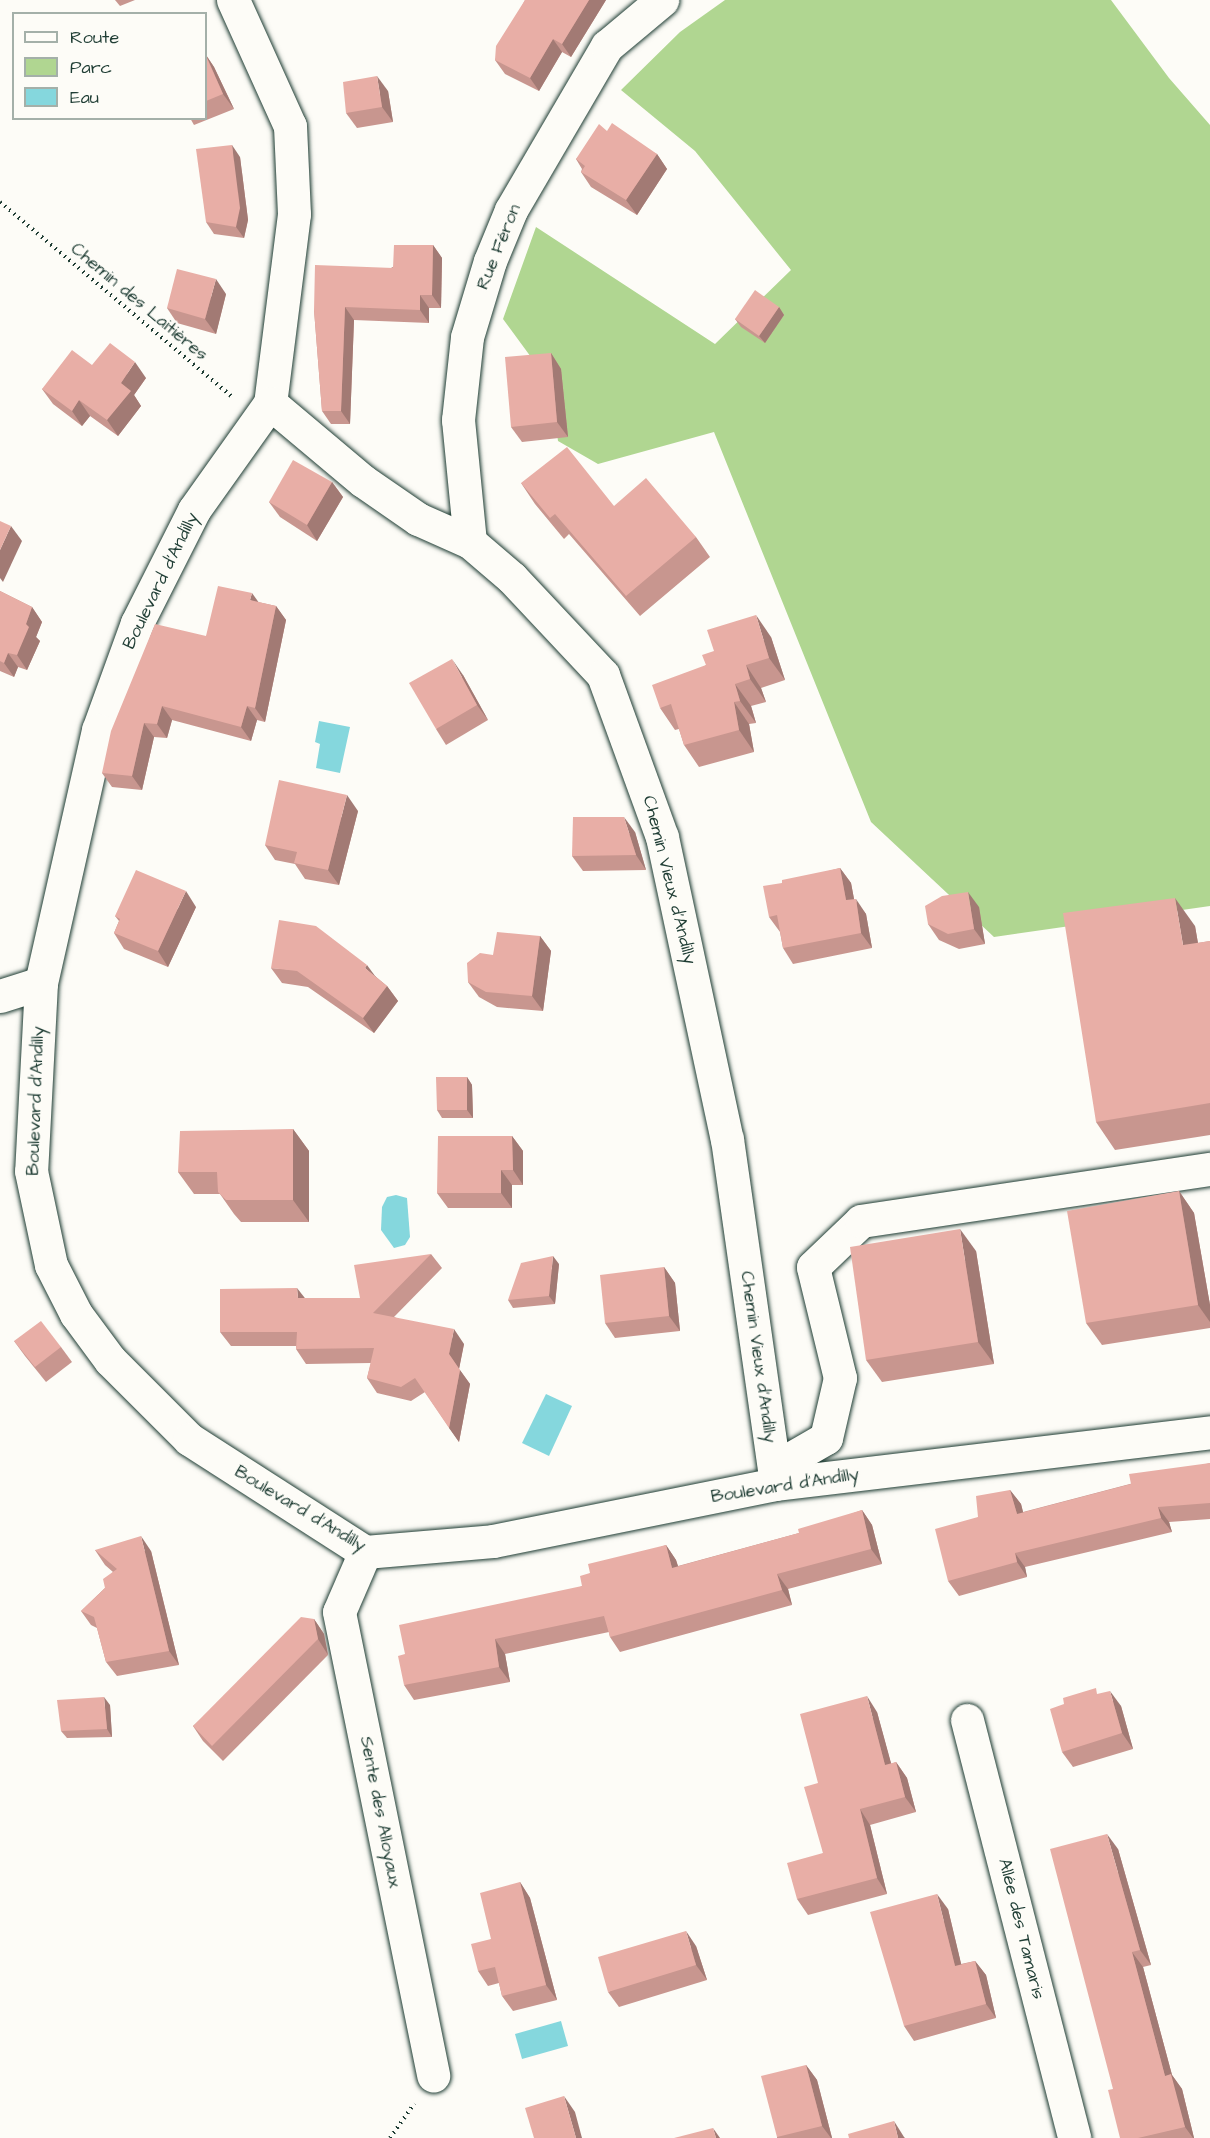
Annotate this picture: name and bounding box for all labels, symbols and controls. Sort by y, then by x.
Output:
legend [12,12,207,120]
text: Route [70,25,119,50]
text: Parc [70,55,112,80]
text: Eau [70,85,99,110]
street label: Rue Féron [472,201,526,293]
street label: Chemin des Laitières [66,238,212,366]
street label: Boulevard d'Andilly [118,509,204,653]
street label: Chemin Vieux d'Andilly [638,793,700,967]
street label: Boulevard d'Andilly [23,1026,49,1176]
street label: Chemin Vieux d'Andilly [735,1270,781,1444]
street label: Boulevard d'Andilly [230,1461,370,1557]
street label: Boulevard d'Andilly [709,1464,861,1508]
street label: Sente des Alloyaux [355,1734,405,1890]
street label: Allée des Tamaris [993,1856,1049,2002]

